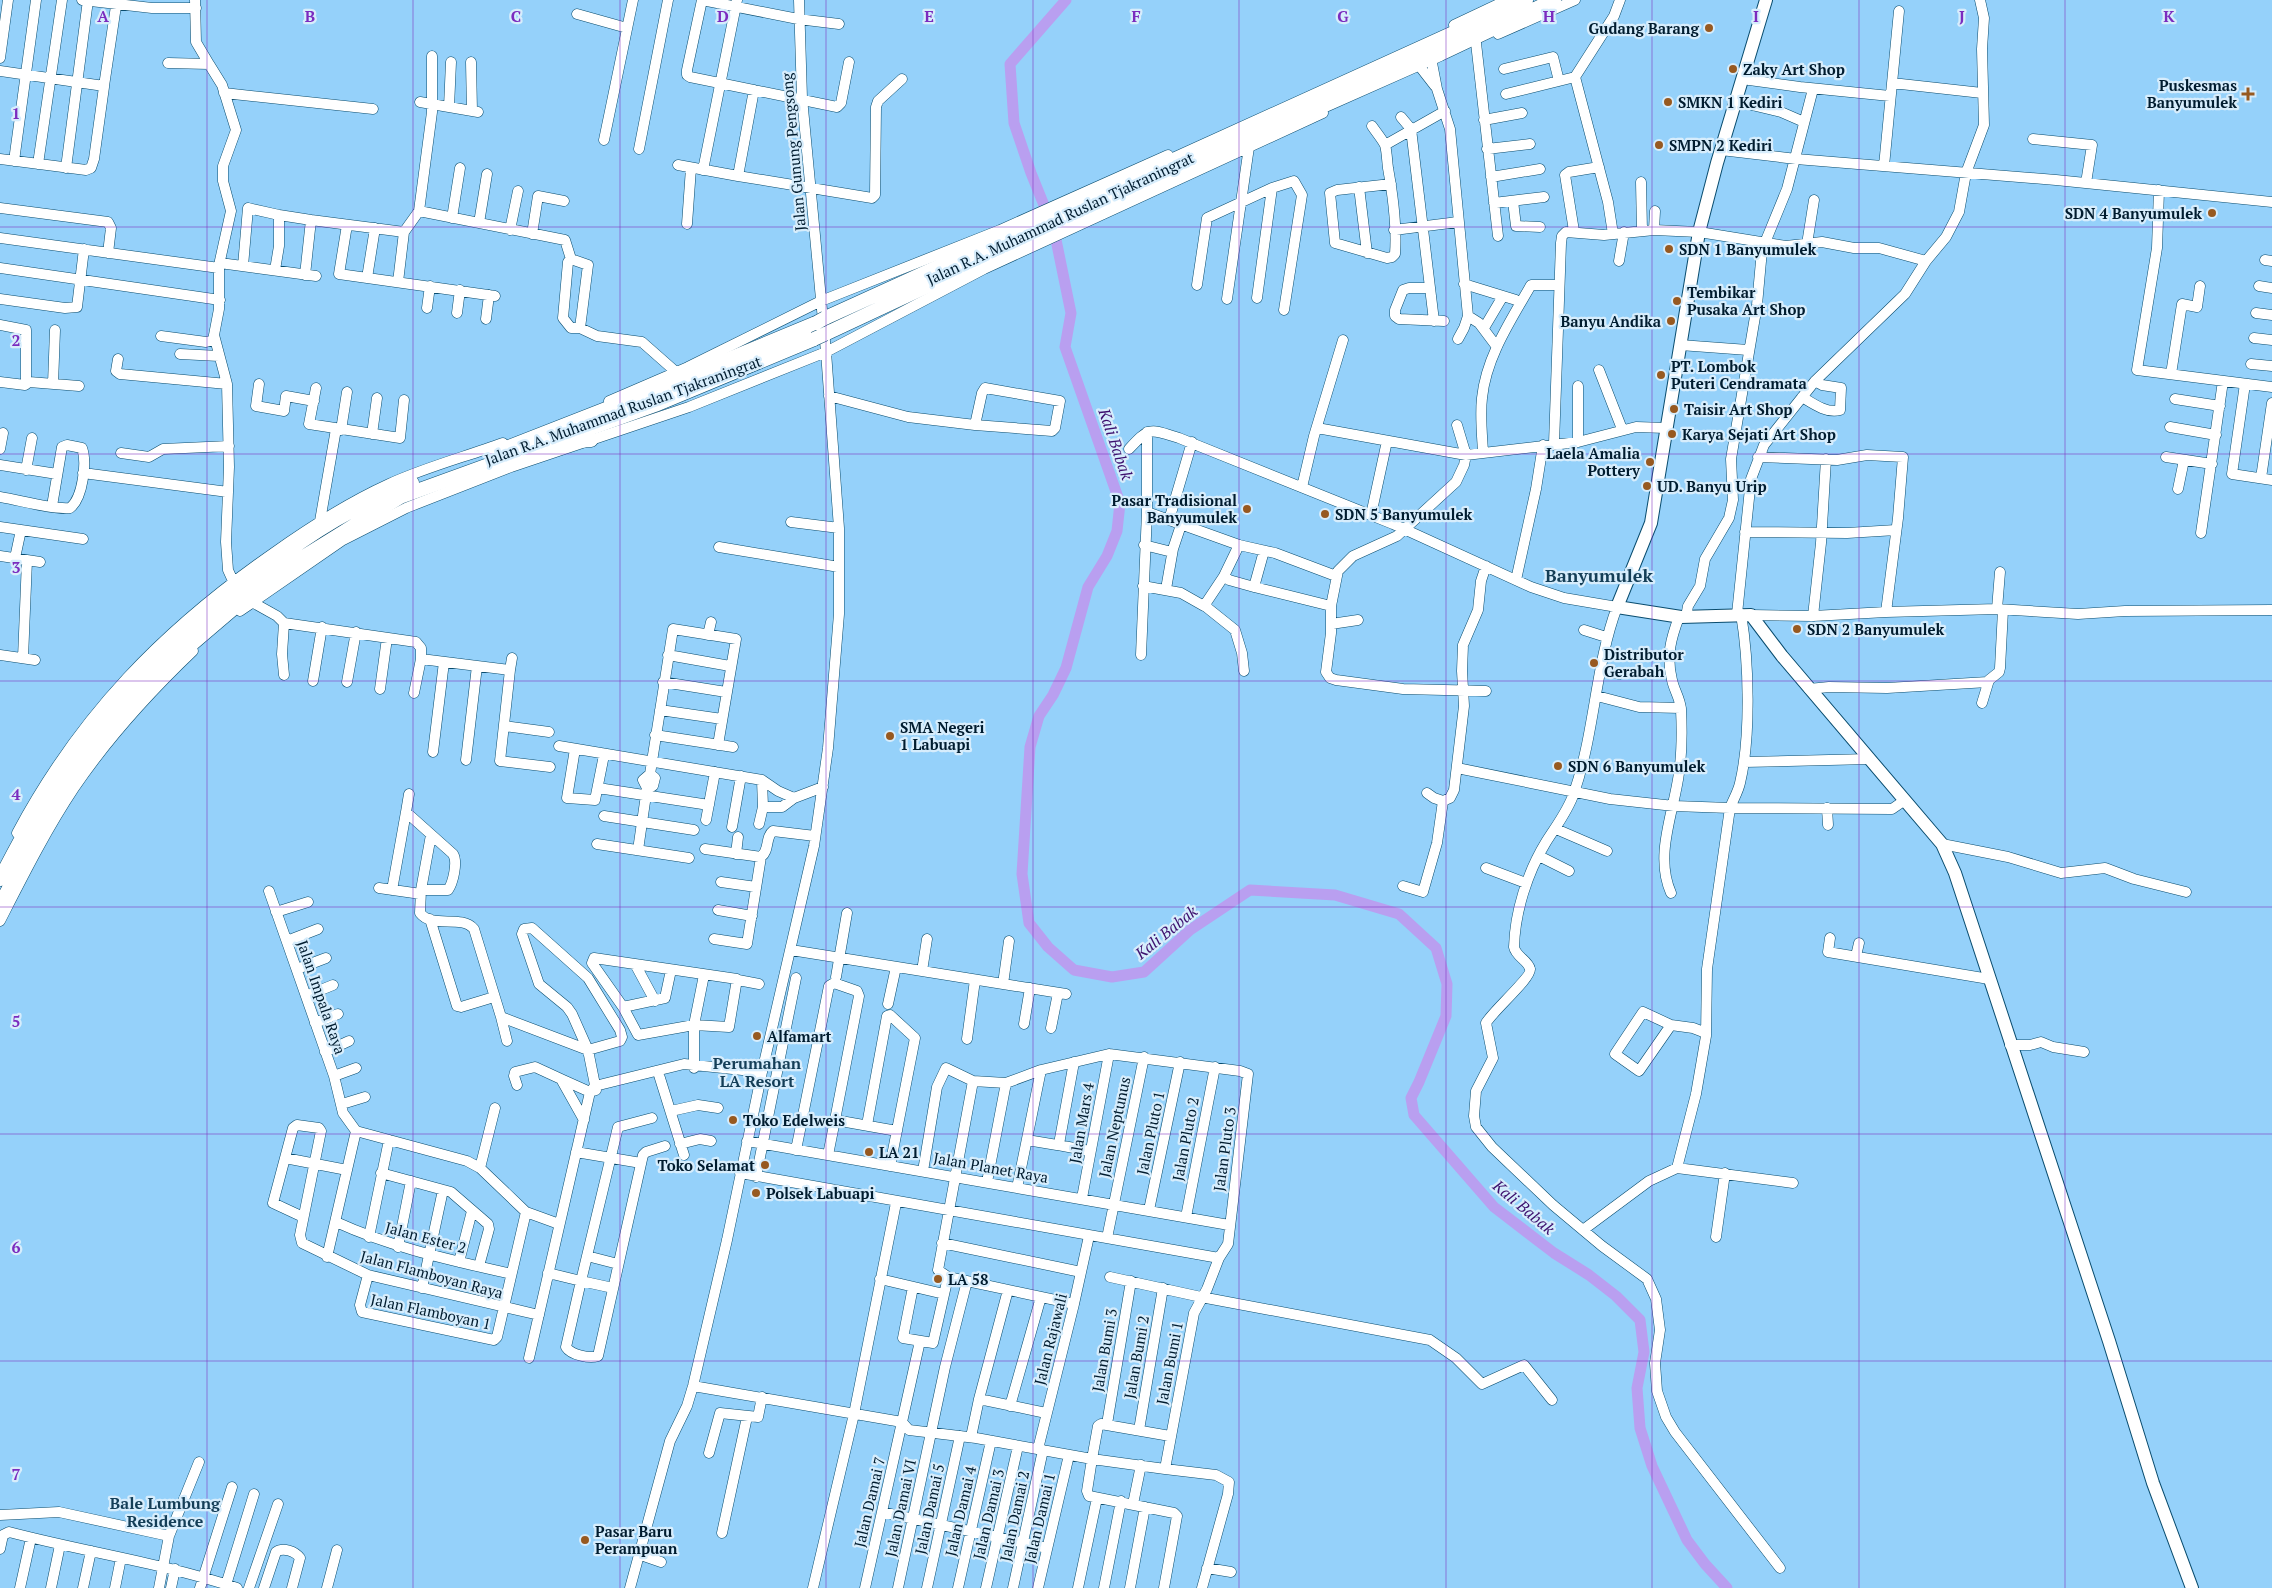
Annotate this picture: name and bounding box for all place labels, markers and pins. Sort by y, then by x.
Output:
place label: Gudang Barang [1588,18,1700,38]
marker: Gudang Barang [1703,22,1715,34]
place label: Zaky Art Shop [1743,59,1845,79]
marker: Zaky Art Shop [1727,63,1739,75]
place label: Puskesmas Banyumulek [2147,75,2237,112]
marker: Puskesmas Banyumulek [2241,87,2255,101]
place label: SMKN 1 Kediri [1678,92,1782,112]
marker: SMKN 1 Kediri [1662,96,1674,108]
place label: SMPN 2 Kediri [1669,135,1772,155]
marker: SMPN 2 Kediri [1653,139,1665,151]
place label: SDN 4 Banyumulek [2065,203,2202,223]
marker: SDN 4 Banyumulek [2206,207,2218,219]
place label: SDN 1 Banyumulek [1679,239,1817,259]
marker: SDN 1 Banyumulek [1663,243,1675,255]
place label: Tembikar Pusaka Art Shop [1687,282,1805,319]
marker: Tembikar Pusaka Art Shop [1671,295,1683,307]
place label: Banyu Andika [1560,311,1662,331]
marker: Banyu Andika [1665,315,1677,327]
place label: PT. Lombok Puteri Cendramata [1671,356,1808,393]
marker: PT. Lombok Puteri Cendramata [1655,369,1667,381]
place label: Taisir Art Shop [1684,399,1792,419]
marker: Taisir Art Shop [1668,403,1680,415]
place label: Karya Sejati Art Shop [1682,424,1836,444]
marker: Karya Sejati Art Shop [1666,428,1678,440]
place label: Laela Amalia Pottery [1546,443,1641,480]
marker: Laela Amalia Pottery [1644,456,1656,468]
place label: UD. Banyu Urip [1657,476,1767,496]
marker: UD. Banyu Urip [1641,480,1653,492]
place label: Pasar Tradisional Banyumulek [1111,490,1237,527]
marker: Pasar Tradisional Banyumulek [1241,503,1253,515]
place label: SDN 5 Banyumulek [1335,504,1473,524]
marker: SDN 5 Banyumulek [1319,508,1331,520]
place label: SDN 2 Banyumulek [1807,619,1945,639]
marker: SDN 2 Banyumulek [1791,623,1803,635]
place label: Distributor Gerabah [1604,644,1684,681]
marker: Distributor Gerabah [1588,657,1600,669]
place label: SMA Negeri 1 Labuapi [900,717,985,754]
marker: SMA Negeri 1 Labuapi [884,730,896,742]
place label: SDN 6 Banyumulek [1568,756,1706,776]
marker: SDN 6 Banyumulek [1552,760,1564,772]
place label: Alfamart [767,1026,831,1046]
marker: Alfamart [751,1030,763,1042]
place label: Toko Edelweis [743,1110,845,1130]
marker: Toko Edelweis [727,1114,739,1126]
place label: LA 21 [879,1142,920,1162]
marker: LA 21 [863,1146,875,1158]
place label: Toko Selamat [657,1155,755,1175]
marker: Toko Selamat [759,1159,771,1171]
place label: Polsek Labuapi [766,1183,874,1203]
marker: Polsek Labuapi [750,1187,762,1199]
place label: LA 58 [948,1269,989,1289]
marker: LA 58 [932,1273,944,1285]
place label: Pasar Baru Perampuan [595,1521,678,1558]
marker: Pasar Baru Perampuan [579,1534,591,1546]

